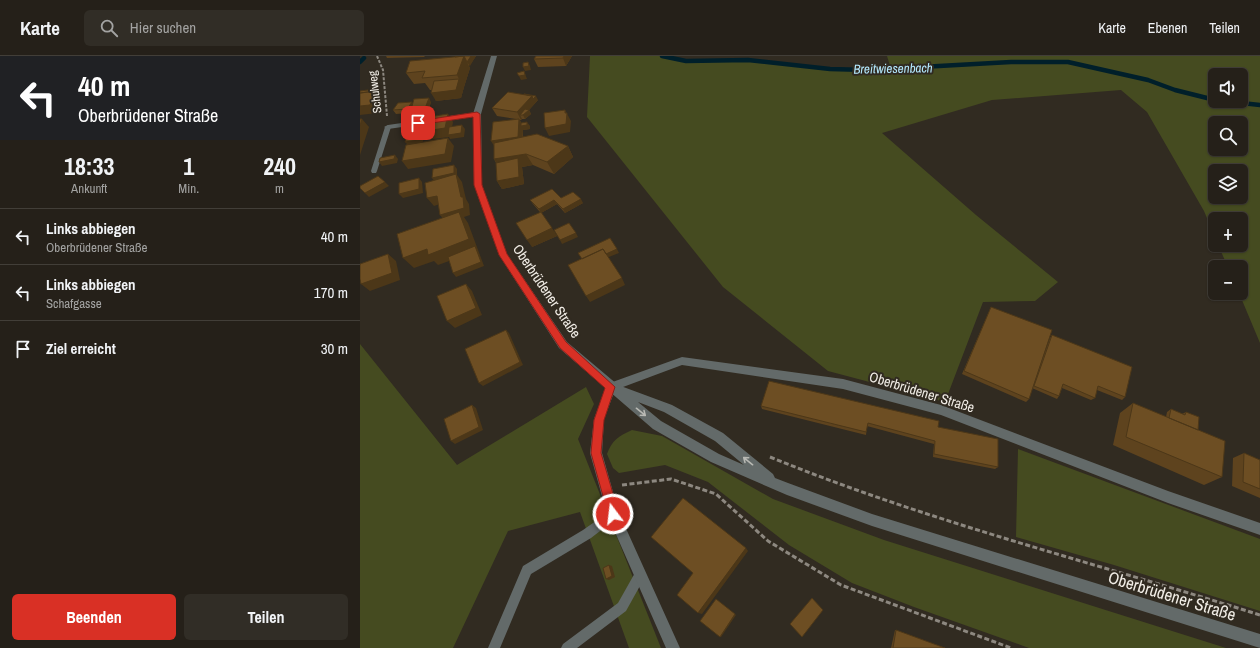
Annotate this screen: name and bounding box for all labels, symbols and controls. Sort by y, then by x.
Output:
search box [84,10,364,46]
text: Karte [20,15,60,41]
icon: search [98,17,120,39]
text: Hier suchen [130,17,196,38]
text: Karte [1098,19,1126,37]
text: Ebenen [1148,19,1187,37]
text: Teilen [1209,19,1240,37]
water label: Breitwiesenbach [853,59,933,78]
text: 40 m [78,67,130,105]
map controls [1208,68,1248,300]
button: sound [1208,68,1248,108]
street label: Schulweg [364,69,386,114]
icon: left [12,72,64,124]
text: Oberbrüdener Straße [78,103,218,128]
pin [401,106,435,140]
icon: arrive [407,112,429,134]
button: search [1208,116,1248,156]
text: 18:33 [64,150,114,182]
text: 1 [183,150,194,182]
text: 240 [263,150,296,182]
button: layers [1208,164,1248,204]
text: Ankunft [71,180,107,197]
text: Min. [178,180,199,197]
text: m [275,180,284,197]
button: + [1208,212,1248,252]
text: Links abbiegen [46,218,136,239]
icon: left [12,226,34,248]
text: 40 m [321,226,348,247]
text: Oberbrüdener Straße [46,239,147,256]
street label: Oberbrüdener Straße [509,241,585,341]
button: − [1208,260,1248,300]
text: Links abbiegen [46,274,136,295]
icon: left [12,282,34,304]
text: 170 m [314,282,348,303]
text: Schafgasse [46,295,102,312]
icon: arrive [12,338,34,360]
text: Ziel erreicht [46,338,116,359]
text: 30 m [321,338,348,359]
street label: Oberbrüdener Straße [867,367,977,417]
one-way arrow [635,407,646,416]
one-way arrow [743,456,754,465]
position arrow [592,493,634,535]
street label: Oberbrüdener Straße [1105,565,1239,626]
button: Beenden [12,594,176,640]
button: Teilen [184,594,348,640]

